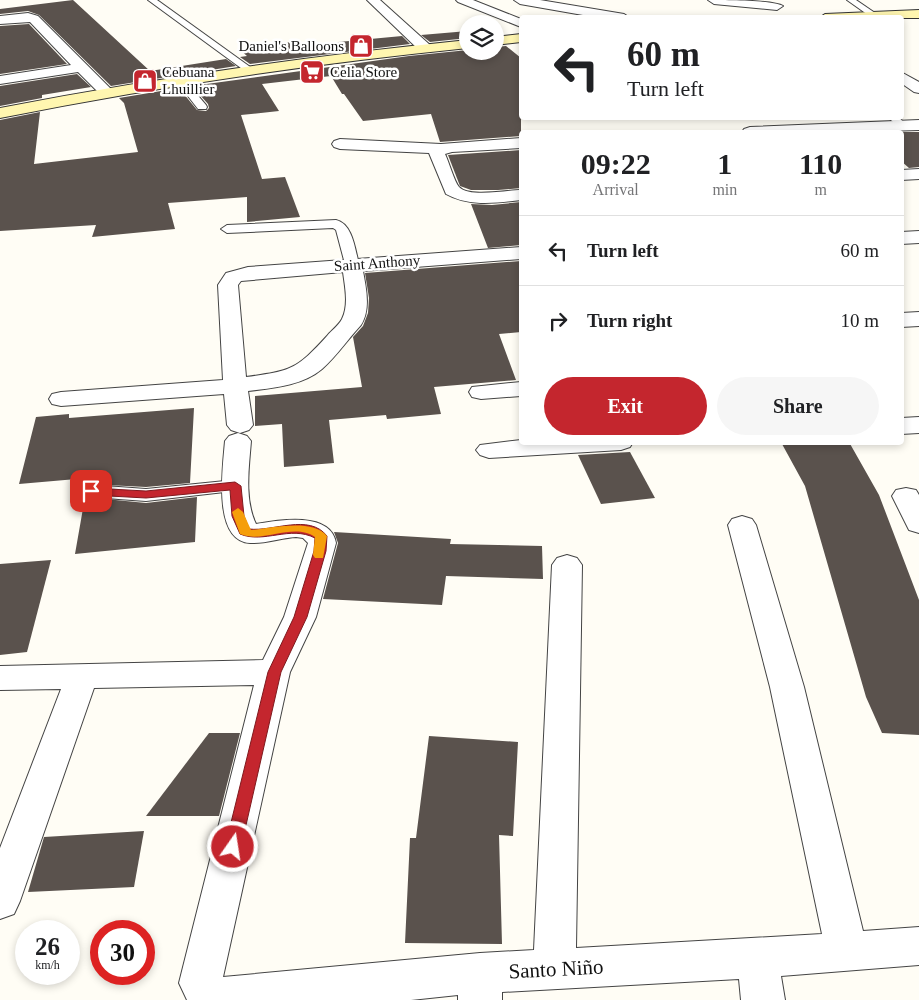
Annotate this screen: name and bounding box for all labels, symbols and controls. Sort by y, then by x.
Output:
map controls [459,15,504,60]
button: layers [459,15,504,60]
shop icon: Daniel's Balloons [348,33,374,59]
icon: left [544,35,609,100]
text: 60 m [627,35,700,74]
place label: Daniel's Balloons [238,38,344,54]
supermarket icon: Celia Store [299,59,325,85]
place label: Cebuana Lhuillier [162,64,215,97]
place label: Celia Store [330,64,397,80]
shop icon: Cebuana Lhuillier [132,68,158,94]
text: Turn left [627,76,704,101]
text: 09:22 [581,147,651,180]
text: 1 [717,147,732,180]
text: 110 [799,147,842,180]
text: Arrival [593,181,639,198]
text: min [712,181,737,198]
text: m [814,181,827,198]
icon: left [544,237,572,265]
text: Turn left [587,240,659,261]
text: 60 m [840,240,879,261]
street label: Saint Anthony [333,252,421,274]
icon: right [544,307,572,335]
text: Turn right [587,310,672,331]
text: 10 m [840,310,879,331]
button: Exit [544,377,707,435]
button: Share [717,377,879,435]
pin [70,470,112,512]
icon: arrive [77,477,105,505]
position arrow [206,820,258,872]
speed limit sign: 30 [90,920,155,985]
text: 26 [35,933,60,960]
street label: Santo Niño [508,955,604,983]
text: km/h [35,958,60,972]

